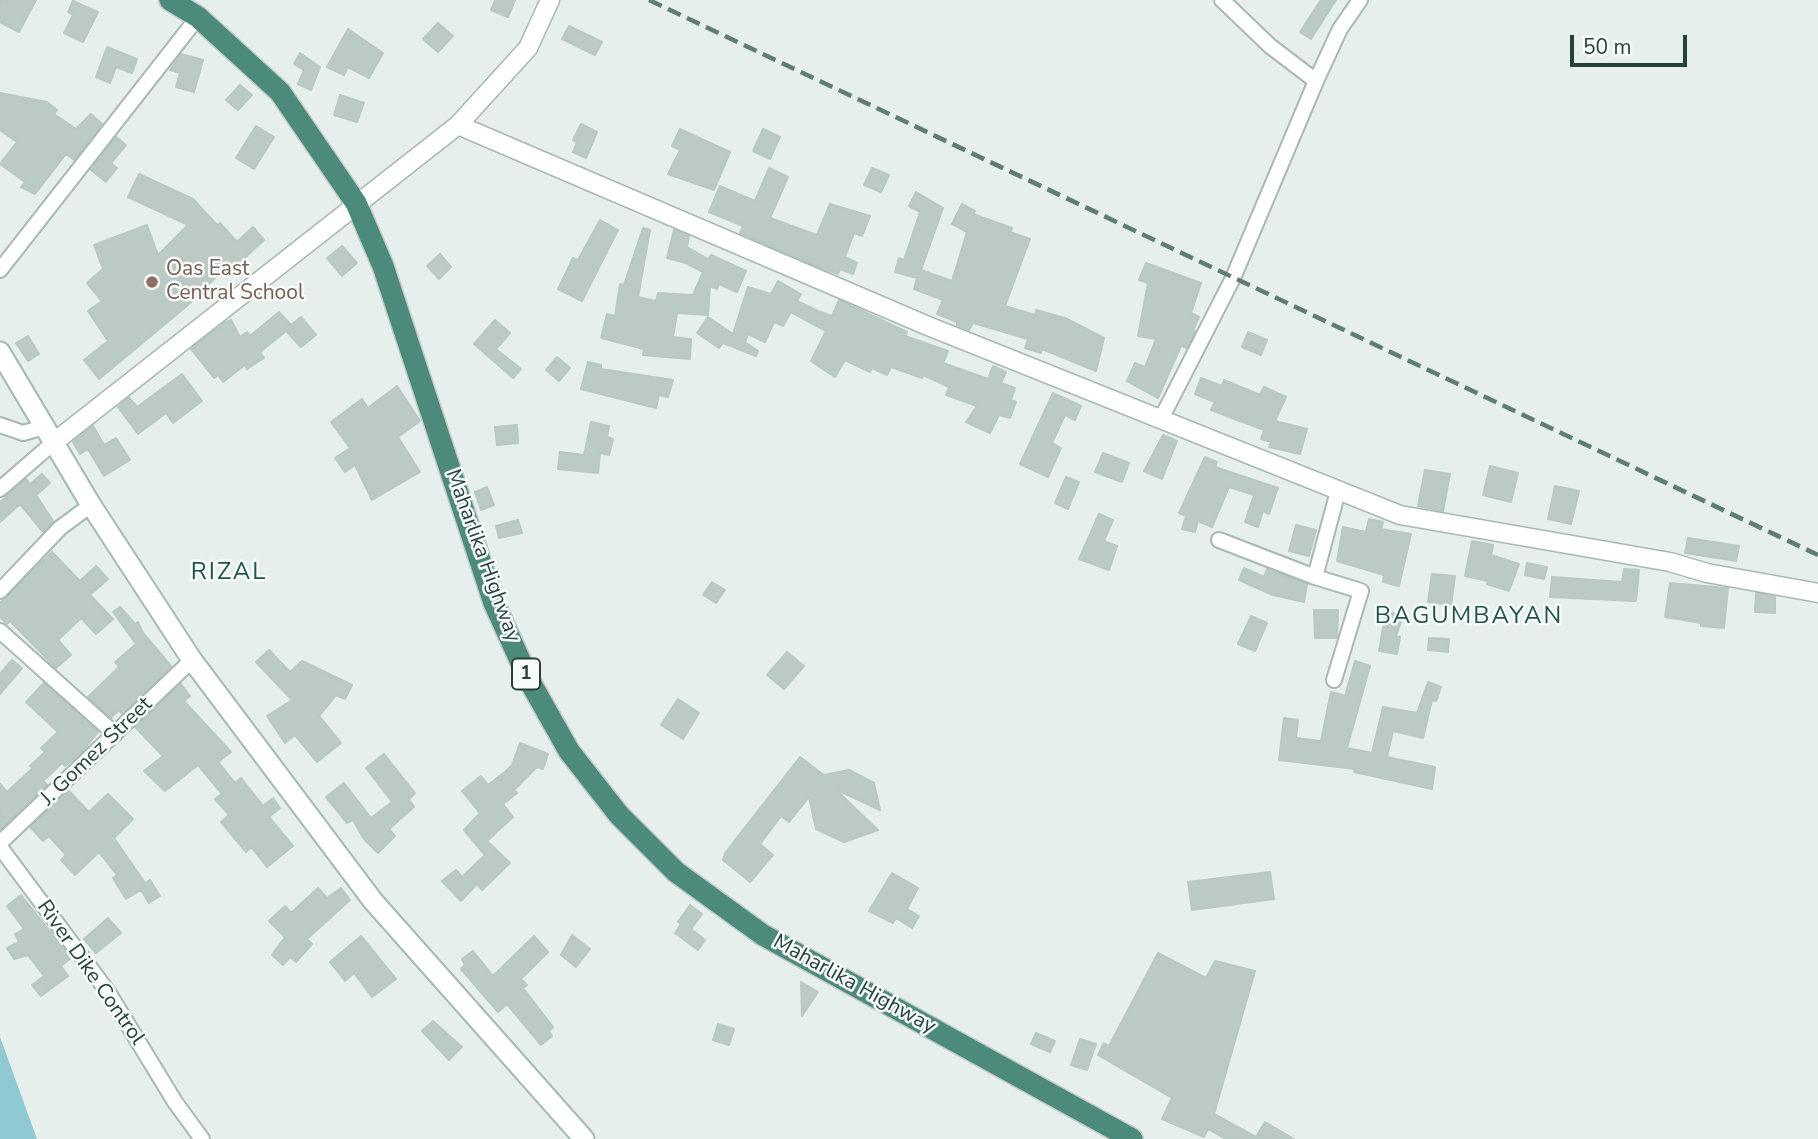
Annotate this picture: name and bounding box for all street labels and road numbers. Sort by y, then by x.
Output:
street label: Maharlika Highway [439,466,525,646]
road number: 1 [512,659,540,690]
street label: J. Gomez Street [36,693,158,811]
street label: River Dike Control [31,896,149,1050]
street label: Maharlika Highway [768,930,940,1040]

